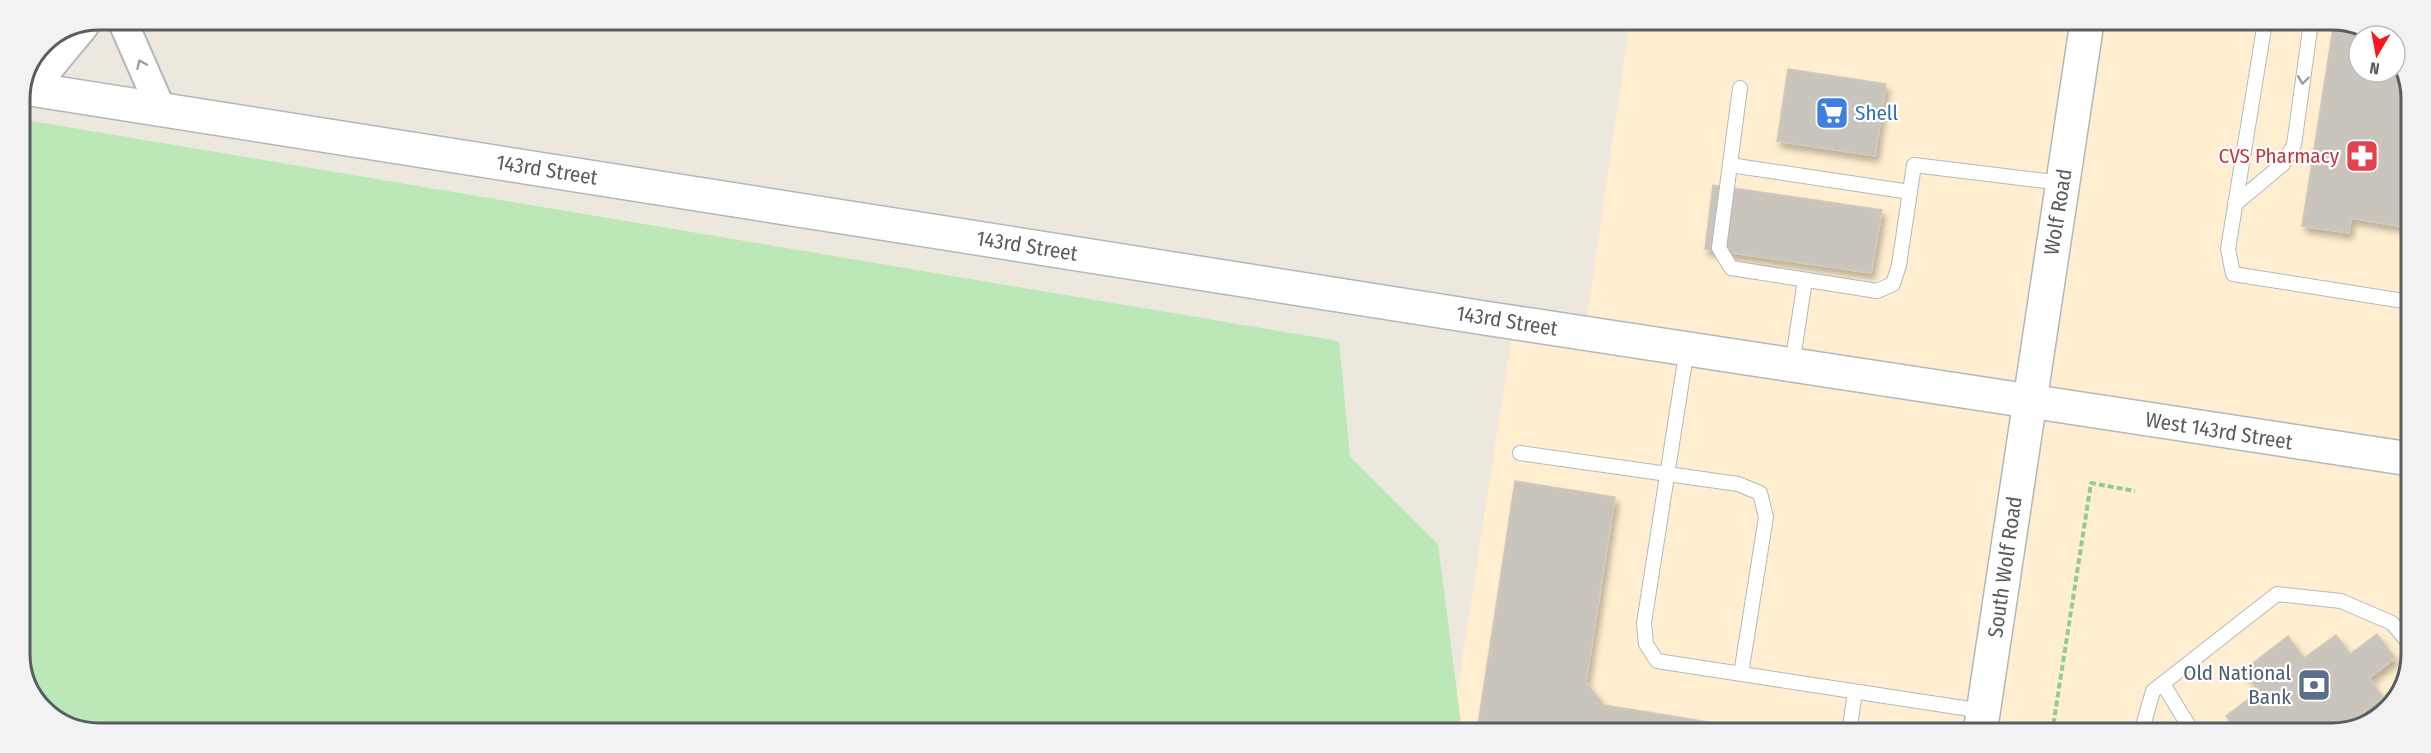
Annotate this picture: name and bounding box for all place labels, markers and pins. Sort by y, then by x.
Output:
supermarket icon: Shell [1814,95,1850,131]
place label: Shell [1855,100,1898,126]
pharmacy icon: CVS Pharmacy [2344,138,2380,174]
place label: CVS Pharmacy [2219,143,2340,169]
place label: Old National Bank [2183,660,2291,710]
bank icon: Old National Bank [2296,667,2332,703]

